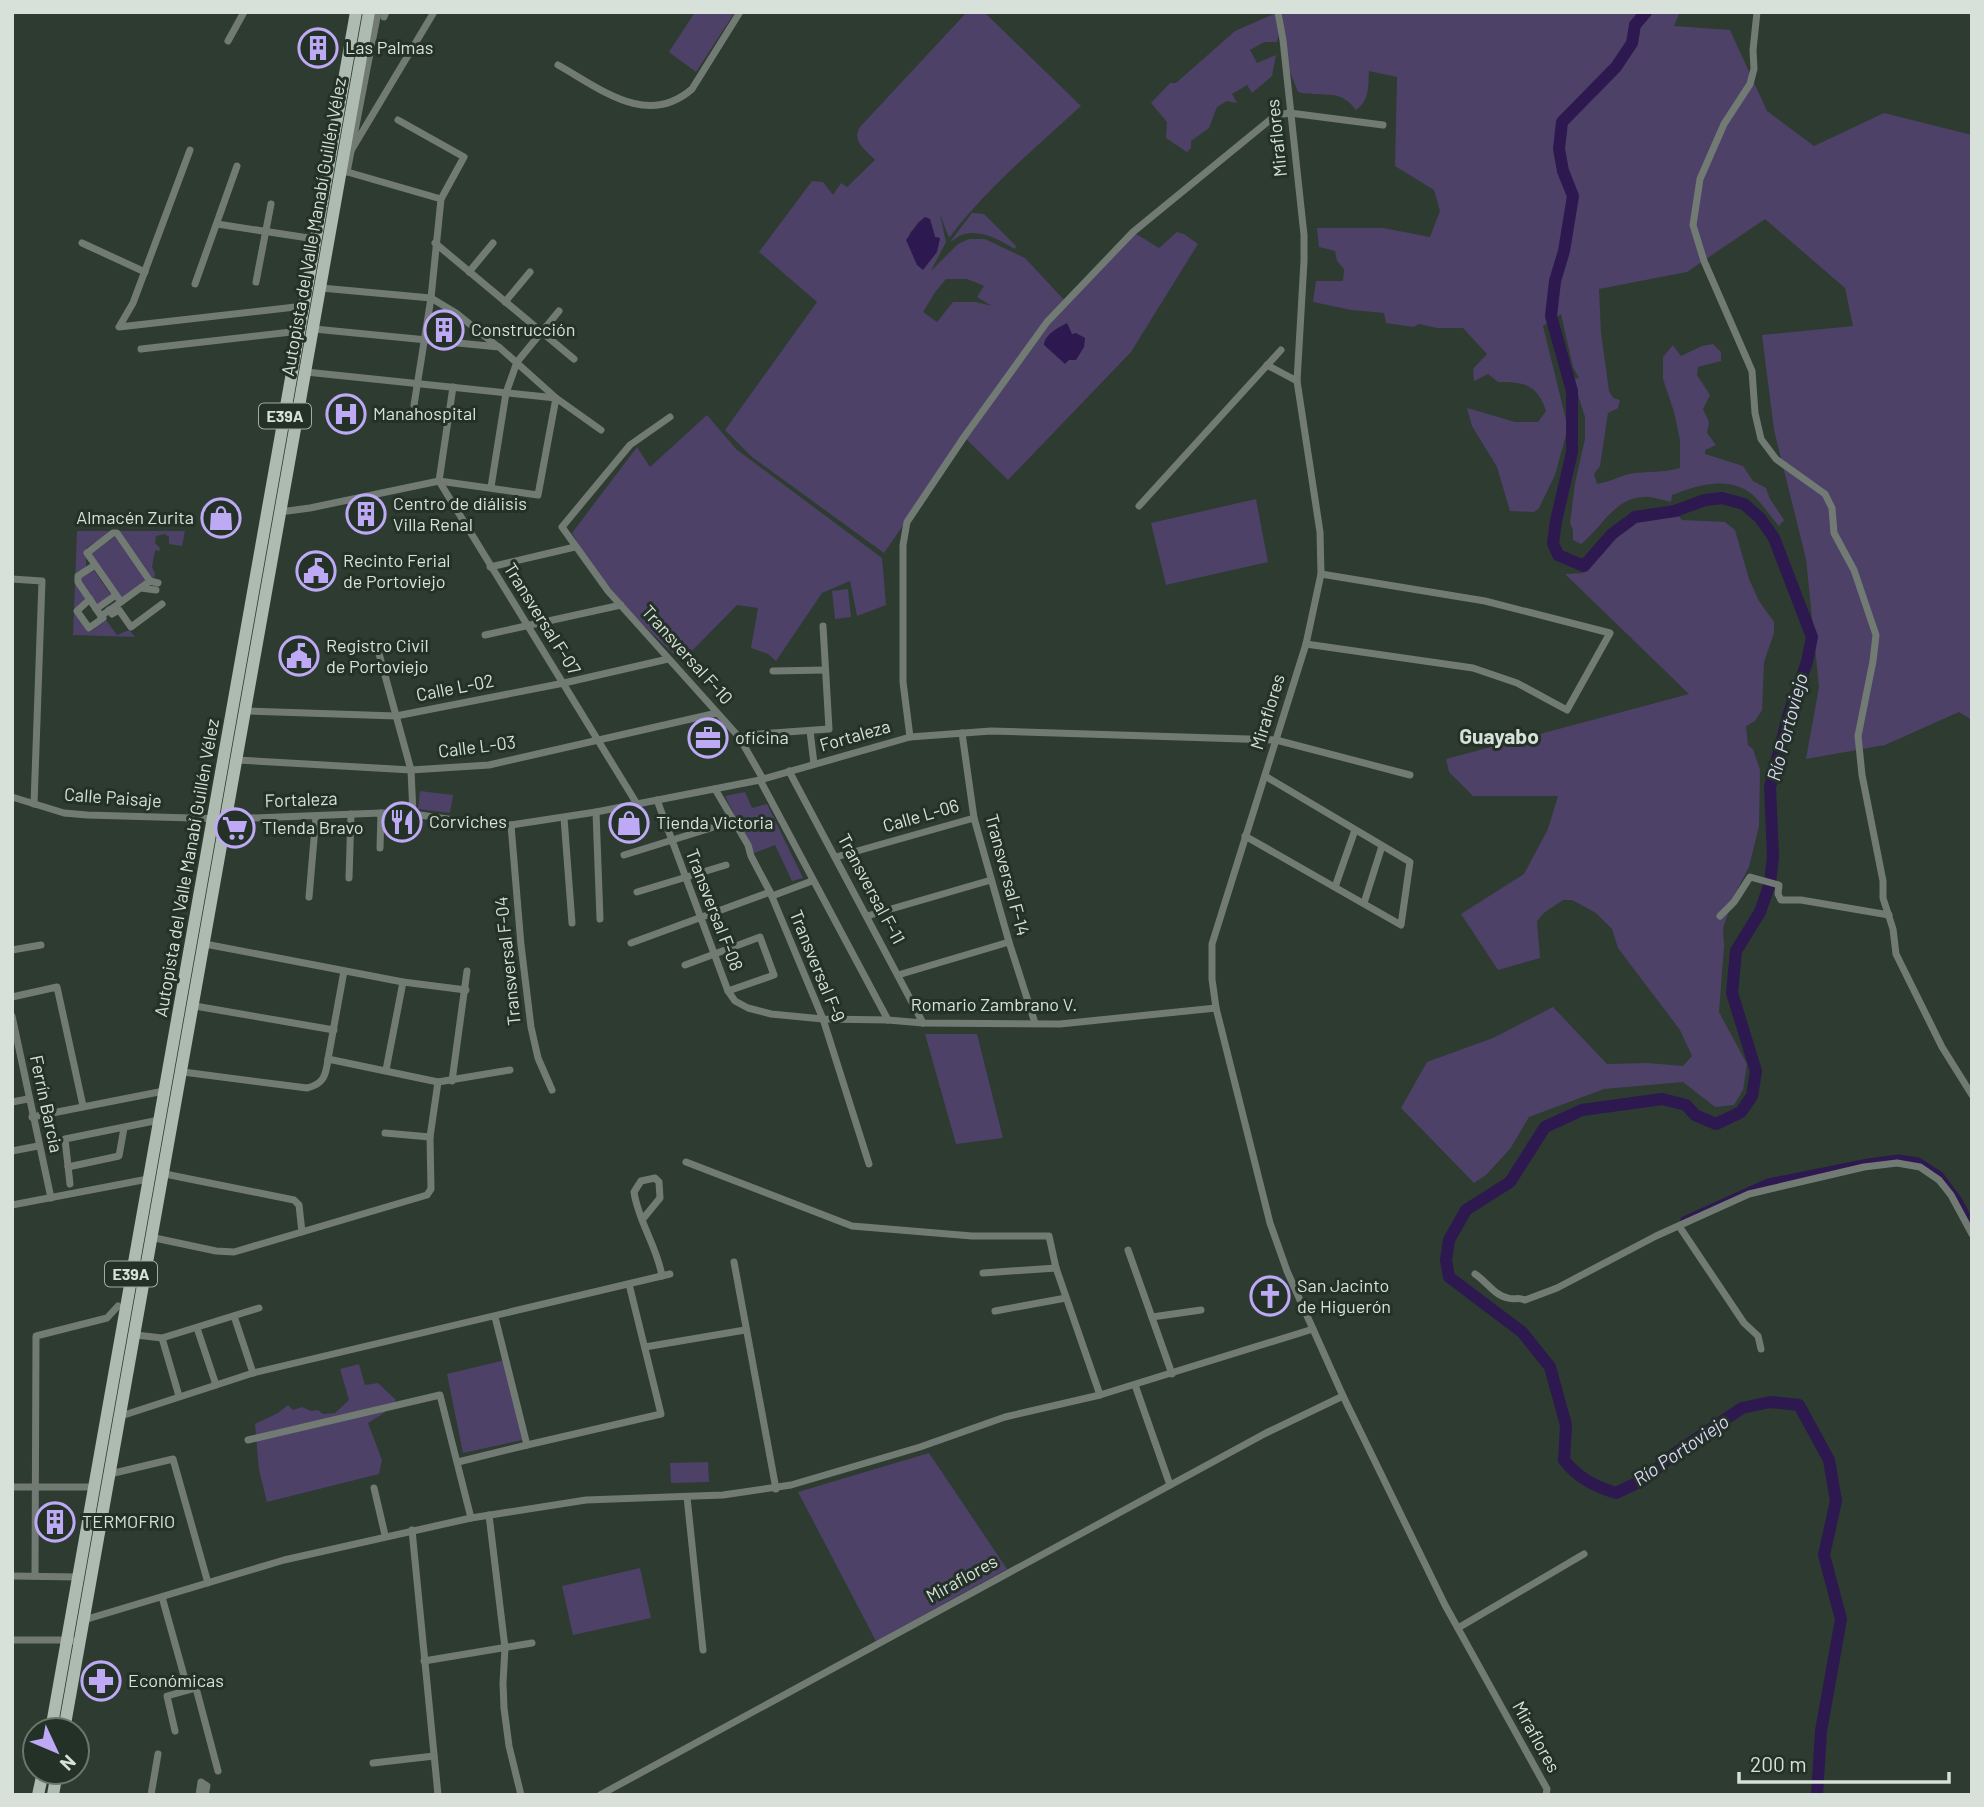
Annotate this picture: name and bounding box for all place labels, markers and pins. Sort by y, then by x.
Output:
building icon: Las Palmas [297,27,339,69]
place label: Las Palmas [345,36,433,58]
building icon: Construcción [423,309,465,351]
place label: Construcción [471,318,575,340]
hospital icon: Manahospital [325,393,367,435]
place label: Manahospital [373,402,476,424]
place label: Centro de diálisis Villa Renal [393,492,527,535]
building icon: Centro de diálisis Villa Renal [345,493,387,535]
shop icon: Almacén Zurita [200,497,242,539]
place label: Almacén Zurita [76,506,194,528]
place label: Recinto Ferial de Portoviejo [343,549,450,592]
public building icon: Recinto Ferial de Portoviejo [295,550,337,592]
place label: Registro Civil de Portoviejo [326,634,429,677]
public building icon: Registro Civil de Portoviejo [278,635,320,677]
office icon: oficina [687,717,729,759]
place label: oficina [735,726,789,748]
restaurant icon: Corviches [381,801,423,843]
shop icon: Tienda Victoria [608,802,650,844]
supermarket icon: TIenda Bravo [214,807,256,849]
place label: Corviches [429,810,507,832]
place label: Tienda Victoria [656,811,773,833]
place label: TIenda Bravo [262,816,364,838]
place label: San Jacinto de Higuerón [1297,1274,1391,1317]
church icon: San Jacinto de Higuerón [1249,1275,1291,1317]
building icon: TERMOFRIO [34,1501,76,1543]
place label: TERMOFRIO [82,1510,175,1532]
pharmacy icon: Económicas [80,1660,122,1702]
place label: Económicas [128,1669,224,1691]

